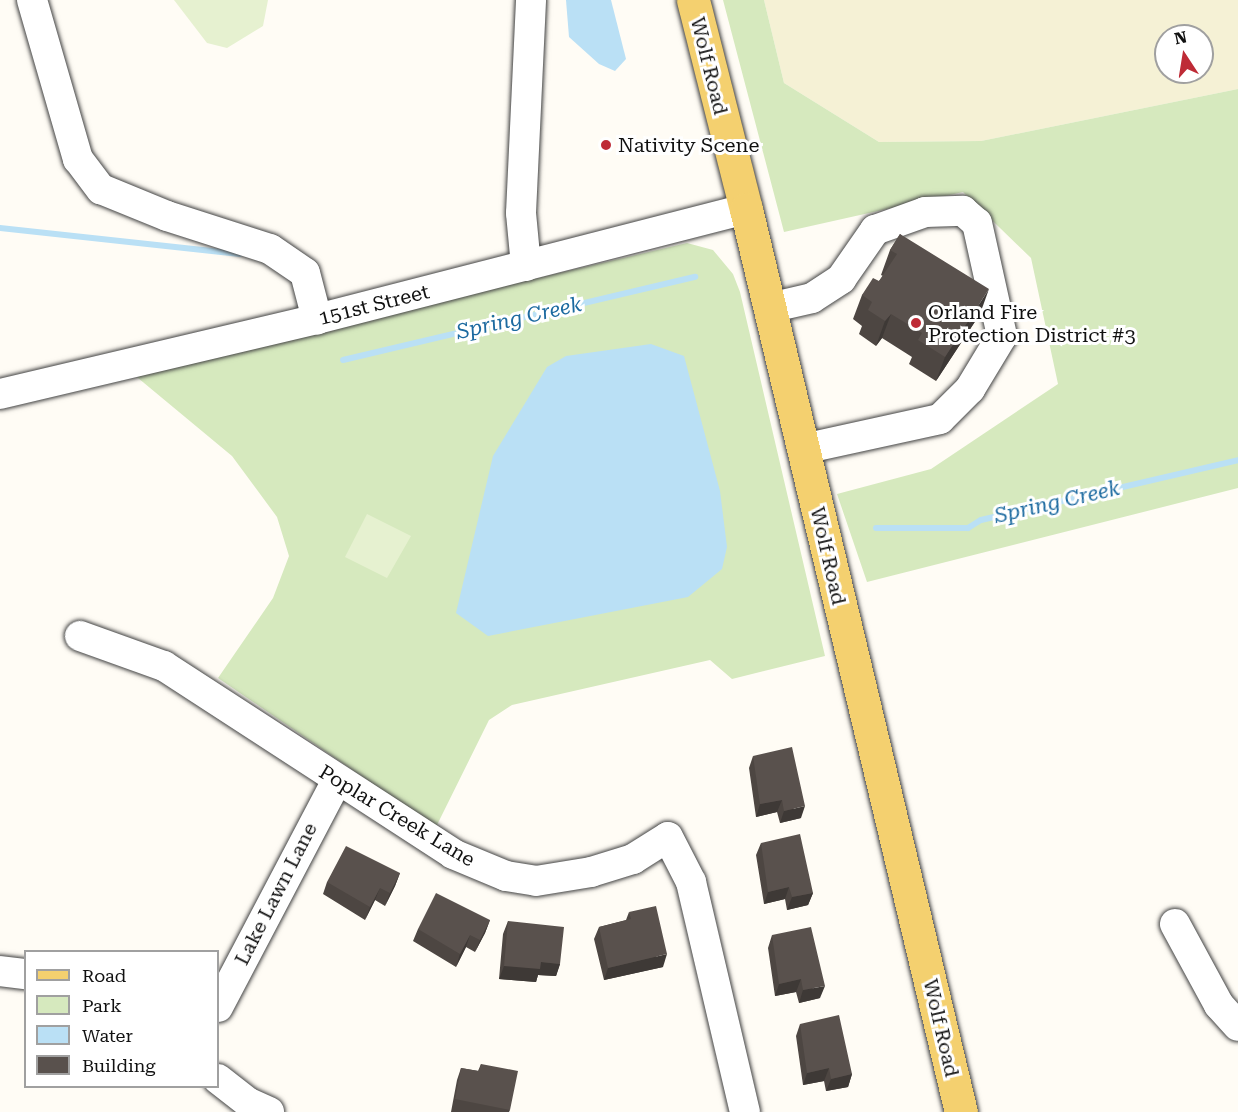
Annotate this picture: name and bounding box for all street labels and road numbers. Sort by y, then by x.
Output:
street label: Wolf Road [685,15,733,117]
street label: 151st Street [316,280,432,330]
street label: Wolf Road [805,505,851,607]
street label: Poplar Creek Lane [315,760,479,872]
street label: Lake Lawn Lane [230,819,322,969]
street label: Wolf Road [918,977,964,1079]

